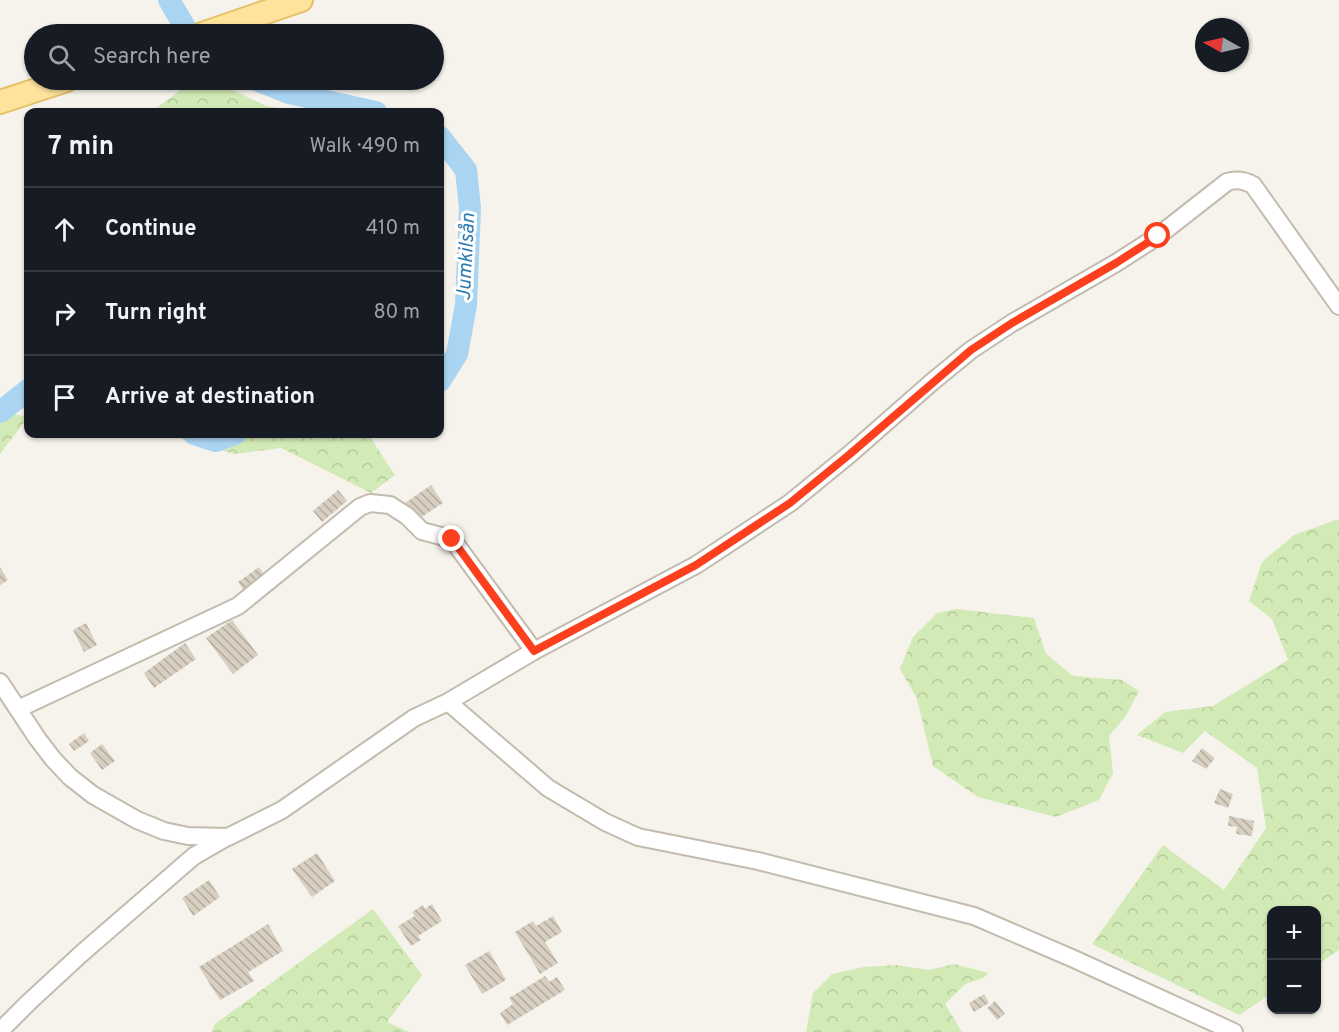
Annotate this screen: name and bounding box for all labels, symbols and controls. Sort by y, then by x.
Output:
north arrow [1195,18,1249,72]
search box [24,24,444,90]
icon: search [45,41,78,74]
text: Search here [93,44,211,71]
text: 7 min [48,131,114,164]
text: Walk · 490 m [310,134,420,160]
water label: Jumkilsån [452,212,482,302]
icon: ahead [48,213,81,246]
text: Continue [105,216,196,243]
text: 410 m [366,216,420,242]
route start [1144,222,1170,248]
icon: right [48,297,81,330]
text: Turn right [105,300,207,327]
text: 80 m [374,300,420,326]
icon: arrive [48,381,81,414]
text: Arrive at destination [105,384,315,411]
route end [438,525,464,551]
map controls [1267,906,1321,1014]
button: + [1267,906,1321,960]
button: − [1267,960,1321,1014]

